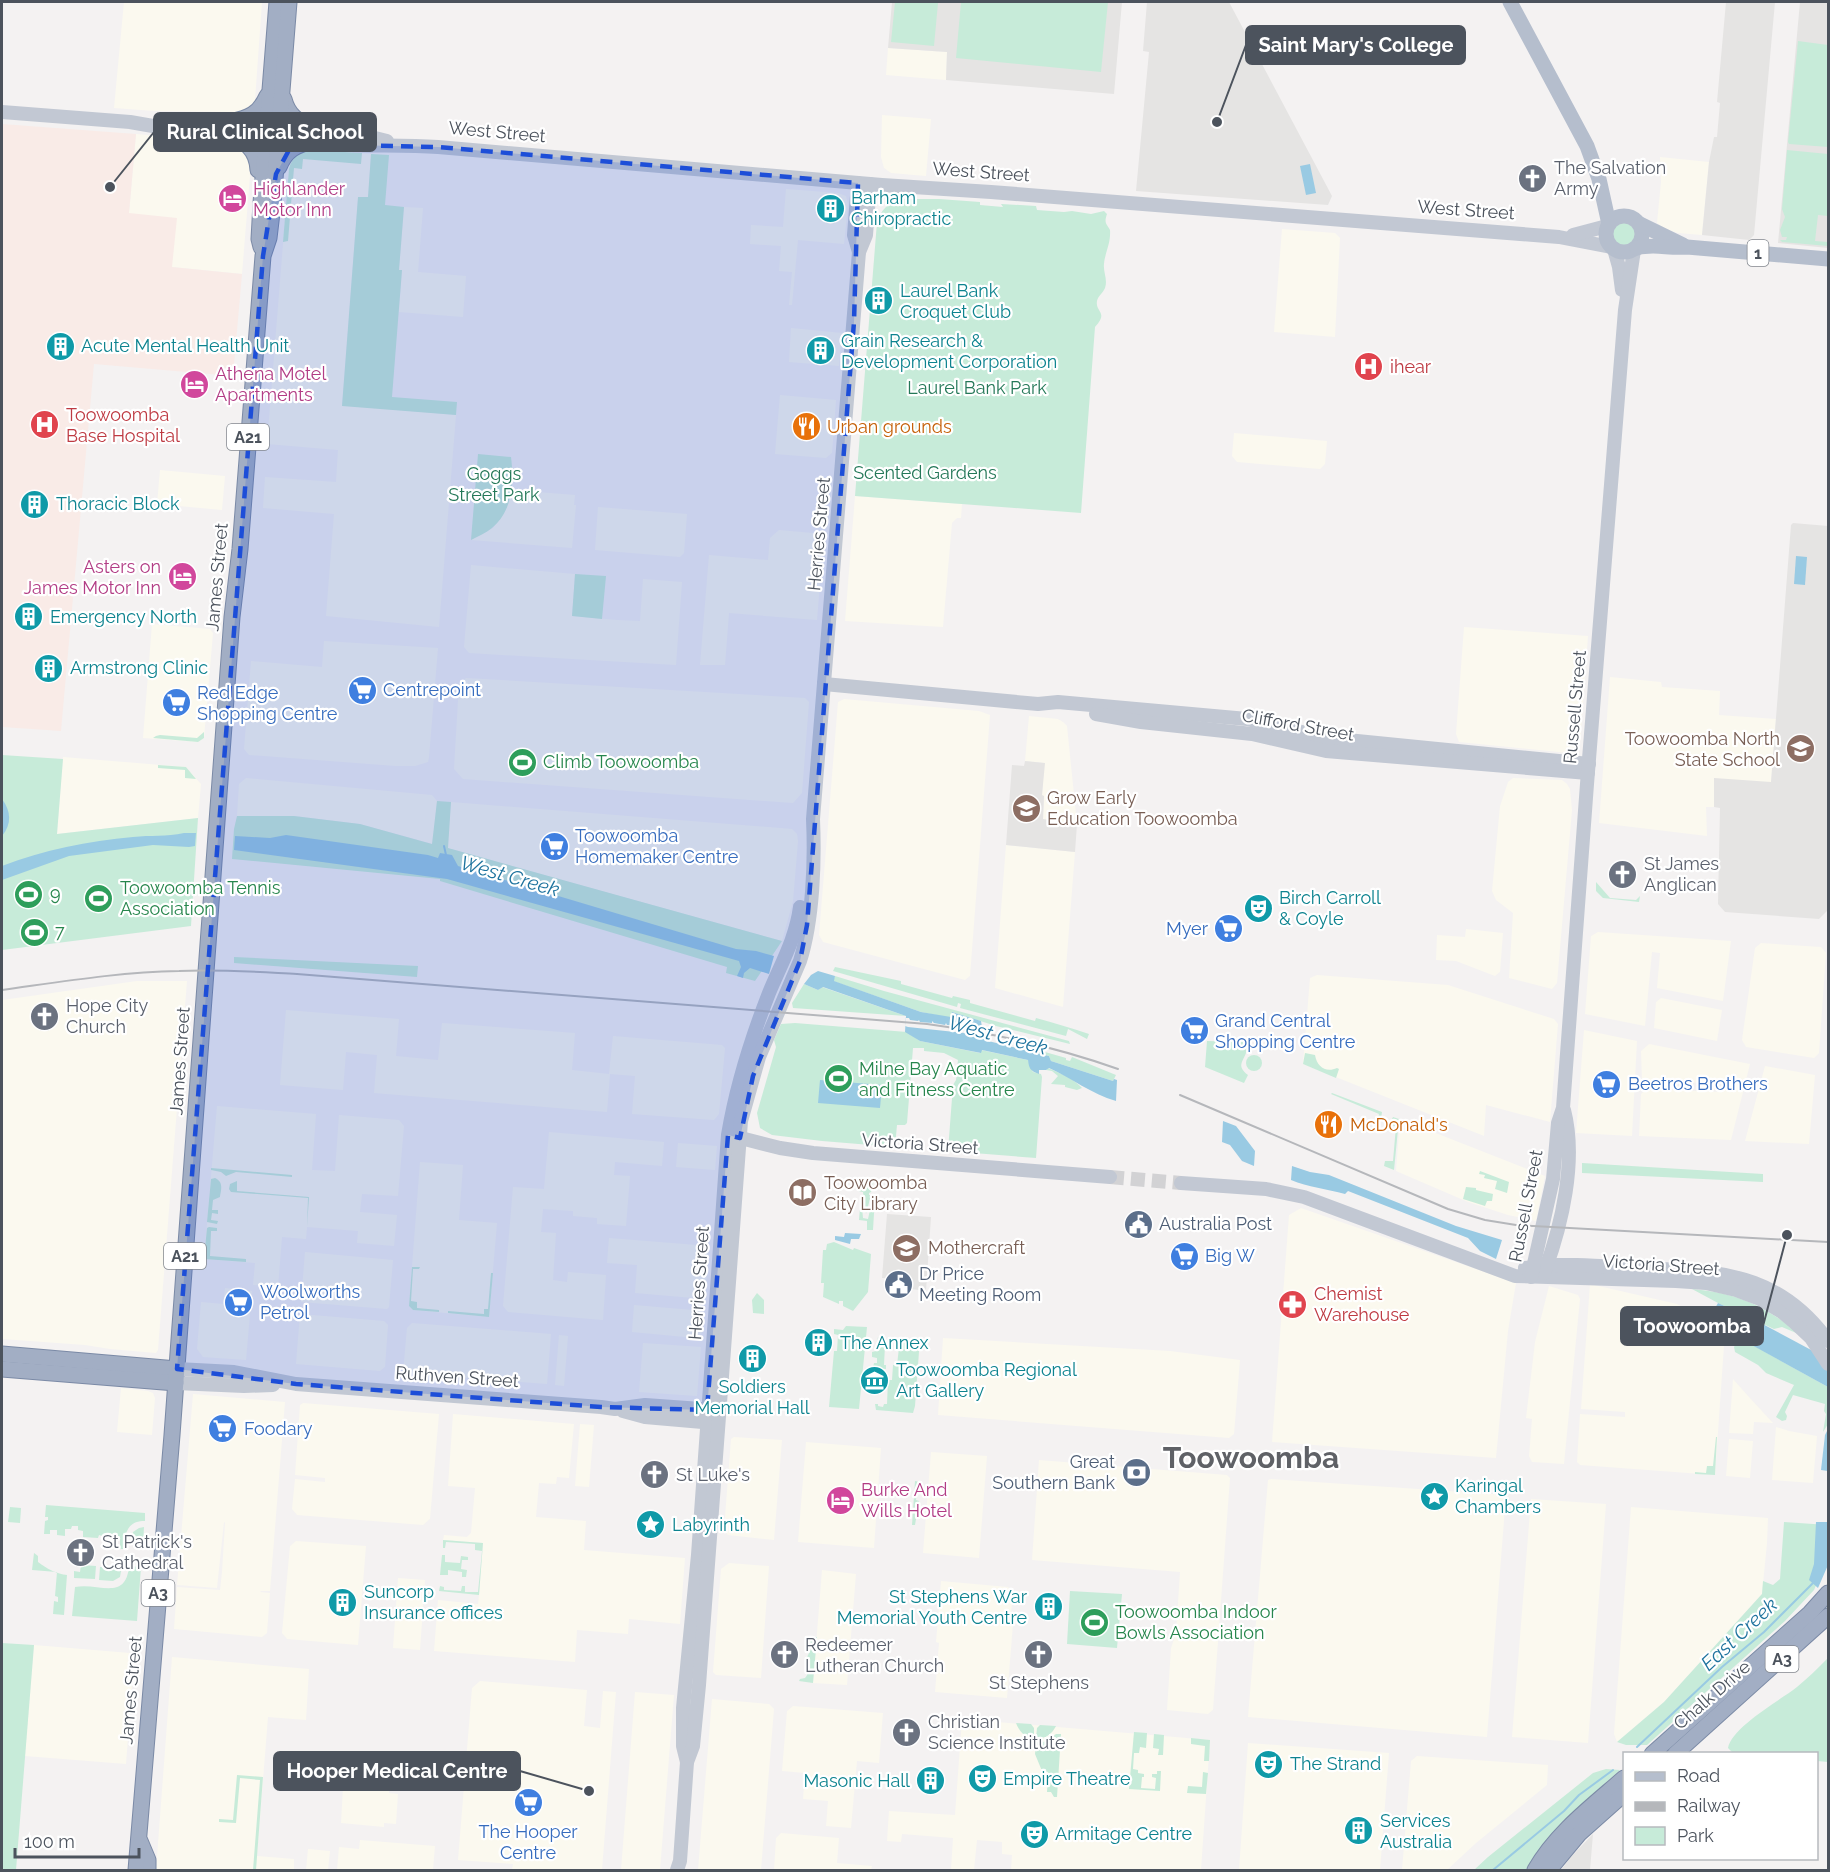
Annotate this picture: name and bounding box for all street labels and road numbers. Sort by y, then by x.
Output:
street label: West Street [448,117,546,146]
street label: West Street [932,158,1030,185]
street label: West Street [1417,196,1515,223]
road number: 1 [1748,240,1768,266]
road number: A21 [227,424,269,450]
street label: Herries Street [803,476,834,592]
street label: James Street [201,522,232,632]
street label: Russell Street [1559,649,1590,765]
street label: Clifford Street [1240,704,1356,745]
street label: James Street [165,1006,194,1116]
street label: Victoria Street [861,1129,979,1158]
street label: Russell Street [1504,1148,1547,1264]
street label: Herries Street [684,1225,713,1341]
road number: A21 [164,1243,206,1269]
street label: Victoria Street [1602,1250,1720,1279]
street label: Ruthven Street [395,1362,519,1391]
road number: A3 [142,1580,174,1606]
street label: James Street [115,1635,146,1745]
road number: A3 [1766,1646,1798,1672]
street label: Chalk Drive [1669,1655,1755,1734]

